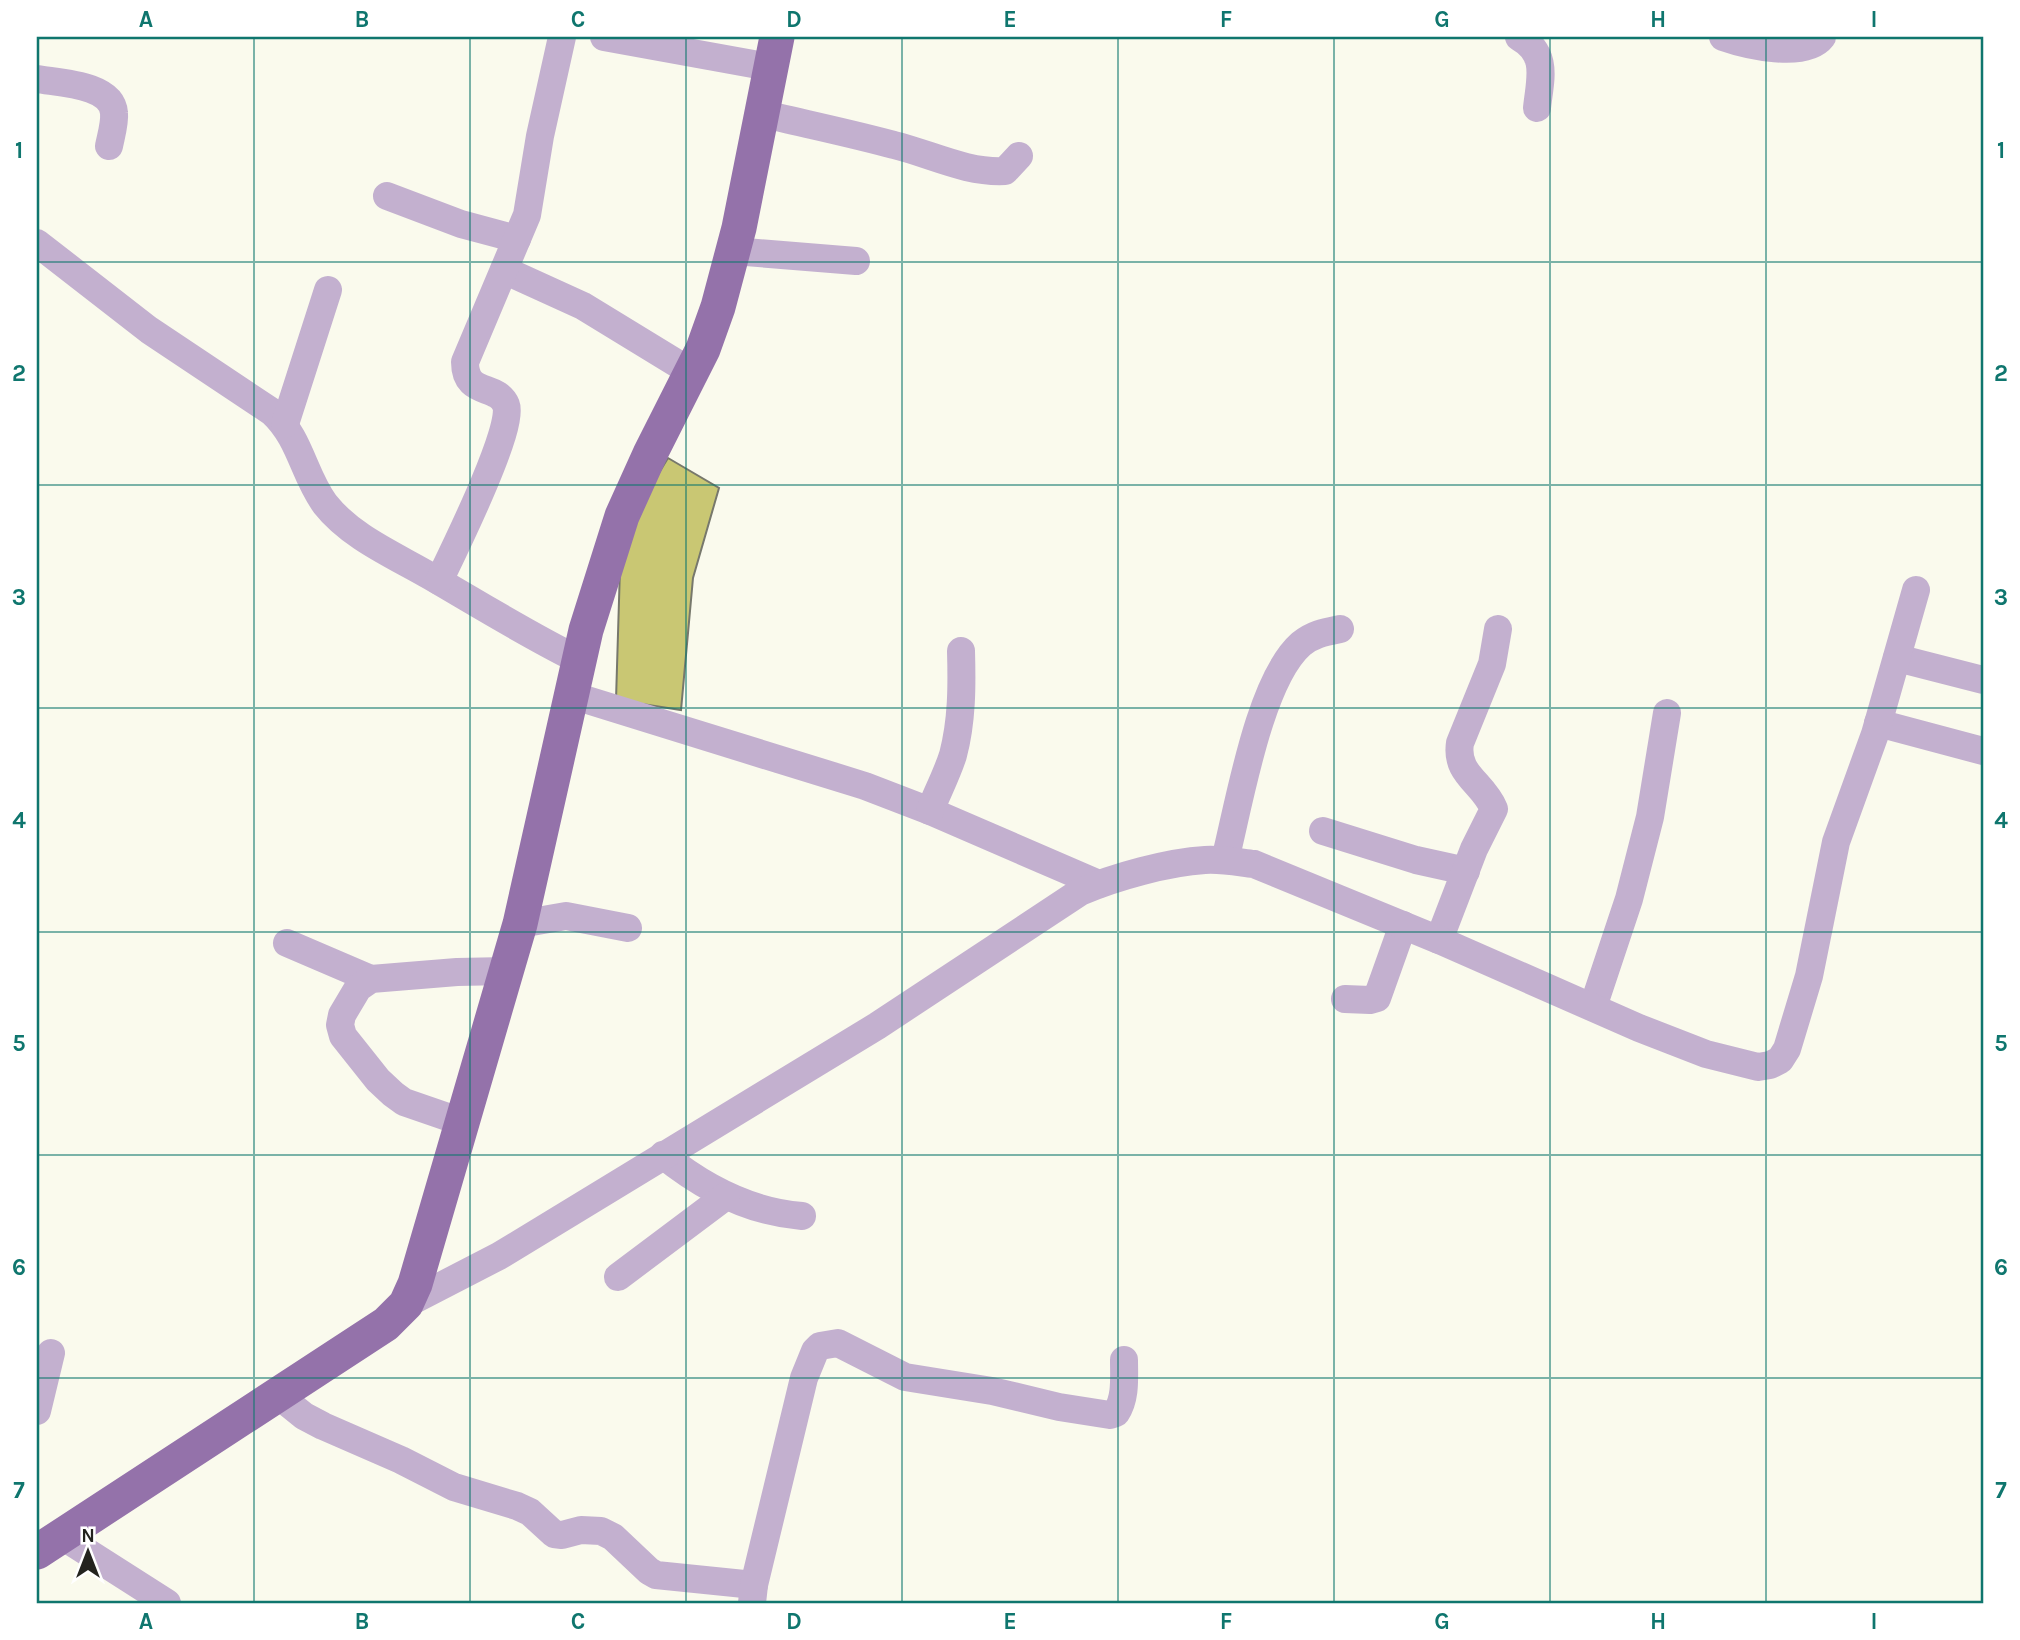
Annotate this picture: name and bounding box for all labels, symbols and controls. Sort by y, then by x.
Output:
text: A [139,6,153,33]
text: B [355,6,369,33]
text: C [571,6,585,33]
text: D [786,6,802,33]
text: E [1003,6,1017,33]
text: F [1220,6,1232,33]
text: G [1434,6,1450,33]
text: H [1650,6,1666,33]
text: I [1870,6,1878,33]
text: 1 [15,137,23,164]
text: 1 [1997,137,2005,164]
text: 2 [12,360,26,387]
text: 2 [1994,360,2008,387]
text: 3 [12,584,26,611]
text: 3 [1994,584,2008,611]
text: 4 [12,807,26,834]
text: 4 [1994,807,2008,834]
text: 5 [12,1030,26,1057]
text: 5 [1994,1030,2008,1057]
text: 6 [12,1254,26,1281]
text: 6 [1994,1254,2008,1281]
text: 7 [13,1477,25,1504]
text: 7 [1995,1477,2007,1504]
north arrow [52,1518,122,1588]
text: N [81,1525,95,1547]
text: A [139,1608,153,1635]
text: B [355,1608,369,1635]
text: C [571,1608,585,1635]
text: D [786,1608,802,1635]
text: E [1003,1608,1017,1635]
text: F [1220,1608,1232,1635]
text: G [1434,1608,1450,1635]
text: H [1650,1608,1666,1635]
text: I [1870,1608,1878,1635]

